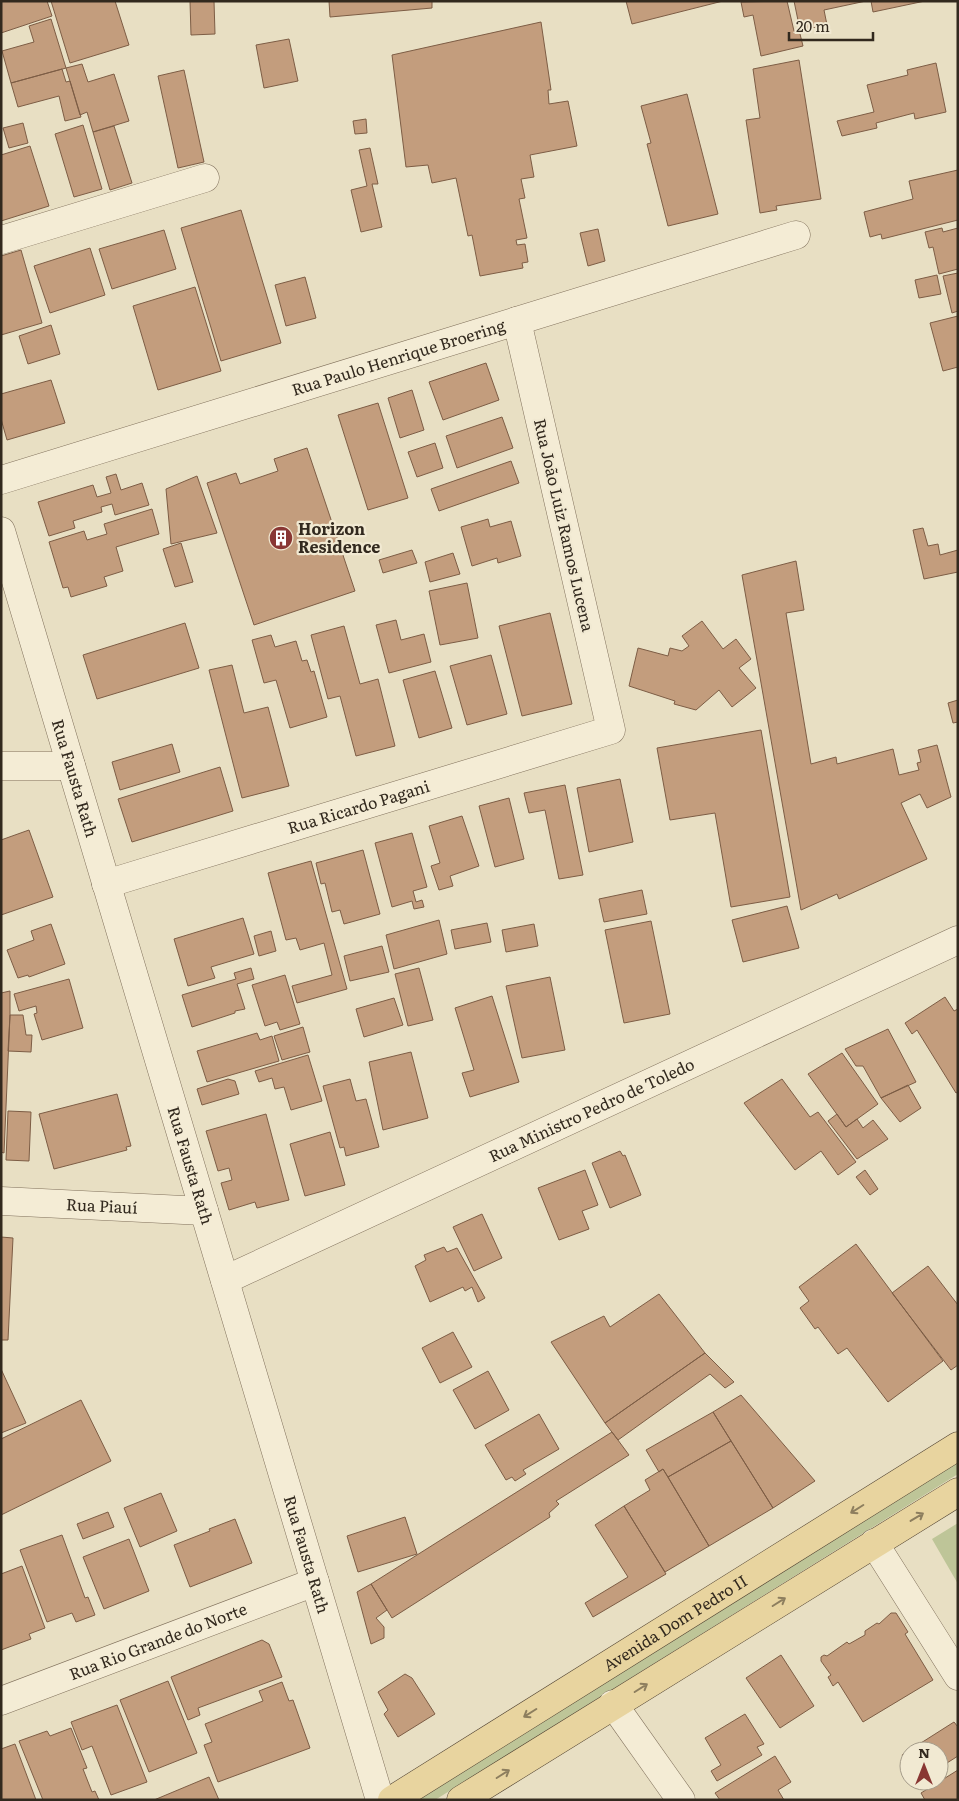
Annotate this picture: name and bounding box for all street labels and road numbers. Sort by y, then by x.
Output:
street label: Rua Paulo Henrique Broering [288,312,508,401]
street label: Rua João Luiz Ramos Lucena [529,416,601,634]
street label: Rua Fausta Rath [47,716,105,840]
street label: Rua Ricardo Pagani [284,773,432,839]
street label: Rua Ministro Pedro de Toledo [484,1051,698,1167]
street label: Rua Fausta Rath [162,1103,221,1227]
street label: Rua Piauí [66,1191,138,1219]
street label: Rua Fausta Rath [279,1492,337,1616]
street label: Avenida Dom Pedro II [598,1568,751,1676]
street label: Rua Rio Grande do Norte [65,1596,250,1685]

